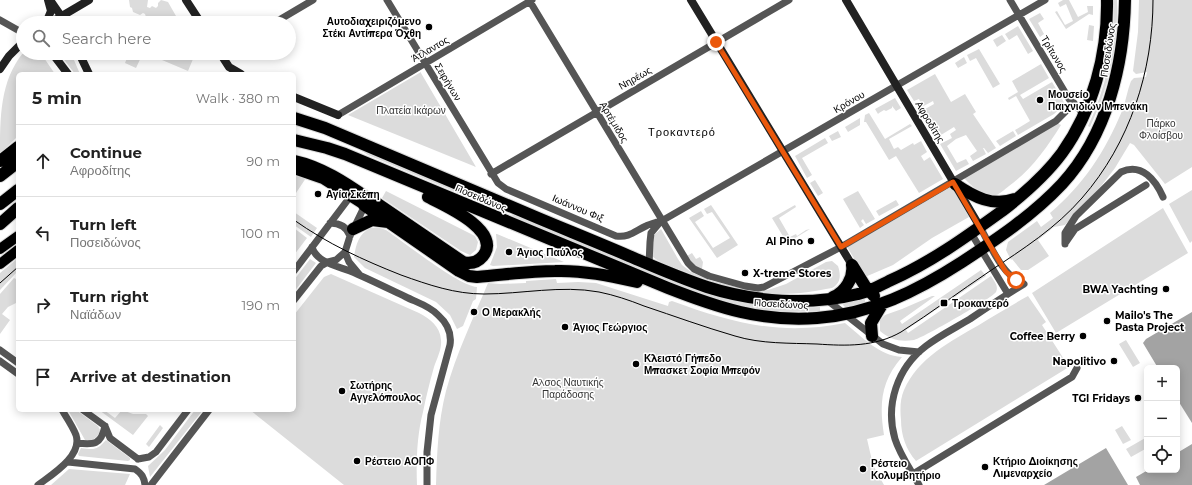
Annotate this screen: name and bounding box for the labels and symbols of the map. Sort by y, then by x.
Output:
place label: Αυτοδιαχειριζόμενο Στέκι Αντίπερα Όχθη [322,15,421,40]
marker: Αυτοδιαχειριζόμενο Στέκι Αντίπερα Όχθη [424,22,434,32]
street label: Ποσειδώνος [1097,22,1119,78]
street label: Άτλαντος [409,33,451,65]
route end [707,33,725,51]
street label: Τρίτωνος [1038,33,1070,75]
street label: Σειρήνων [432,61,464,103]
street label: Νηρέως [616,63,654,93]
street label: Κρόνου [831,88,867,116]
place label: Μουσείο Παιχνιδιών Μπενάκη [1048,88,1148,113]
marker: Μουσείο Παιχνιδιών Μπενάκη [1035,95,1045,105]
street label: Αρτέμιδος [597,99,631,145]
street label: Αφροδίτης [912,99,948,145]
park label: Πλατεία Ικάρων [376,104,446,117]
park label: Πάρκο Φλοίσβου [1139,117,1183,142]
district label: Τροκαντερό [648,125,716,139]
street label: Ποσειδώνος [453,181,509,215]
place label: Αγία Σκέπη [326,188,380,201]
marker: Αγία Σκέπη [313,189,323,199]
street label: Ιωάννου Φιξ [550,191,606,225]
place label: Al Pino [765,235,803,248]
marker: Al Pino [806,236,816,246]
place label: Άγιος Παύλος [517,246,583,259]
marker: Άγιος Παύλος [504,247,514,257]
place label: X-treme Stores [753,267,832,280]
marker: X-treme Stores [740,268,750,278]
route start [1007,271,1025,289]
place label: BWA Yachting [1083,283,1158,296]
marker: BWA Yachting [1161,284,1171,294]
street label: Ποσειδώνος [754,296,809,312]
place label: Τροκαντερό [952,297,1009,310]
marker: Τροκαντερό [939,298,949,308]
place label: Ο Μερακλής [482,306,541,319]
marker: Ο Μερακλής [469,307,479,317]
place label: Mailo's The Pasta Project [1115,309,1185,334]
marker: Mailo's The Pasta Project [1102,316,1112,326]
place label: Άγιος Γεώργιος [573,321,647,334]
marker: Άγιος Γεώργιος [560,322,570,332]
place label: Coffee Berry [1010,330,1076,343]
marker: Coffee Berry [1078,331,1088,341]
place label: Κλειστό Γήπεδο Μπασκετ Σοφία Μπεφόν [644,352,761,377]
place label: Napolitivo [1053,355,1106,368]
marker: Napolitivo [1109,356,1119,366]
marker: Κλειστό Γήπεδο Μπασκετ Σοφία Μπεφόν [631,359,641,369]
park label: Αλσος Ναυτικής Παράδοσης [532,376,604,401]
place label: Σωτήρης Αγγελόπουλος [350,379,421,404]
marker: Σωτήρης Αγγελόπουλος [337,386,347,396]
place label: TGI Fridays [1072,392,1131,405]
marker: TGI Fridays [1133,393,1143,403]
place label: Ρέστειο ΑΟΠΦ [365,455,434,468]
place label: Κτήριο Διοίκησης Λιμεναρχείο [992,455,1078,480]
marker: Ρέστειο ΑΟΠΦ [352,456,362,466]
place label: Ρέστειο Κολυμβητήριο [871,457,941,482]
marker: Κτήριο Διοίκησης Λιμεναρχείο [980,462,990,472]
marker: Ρέστειο Κολυμβητήριο [858,464,868,474]

